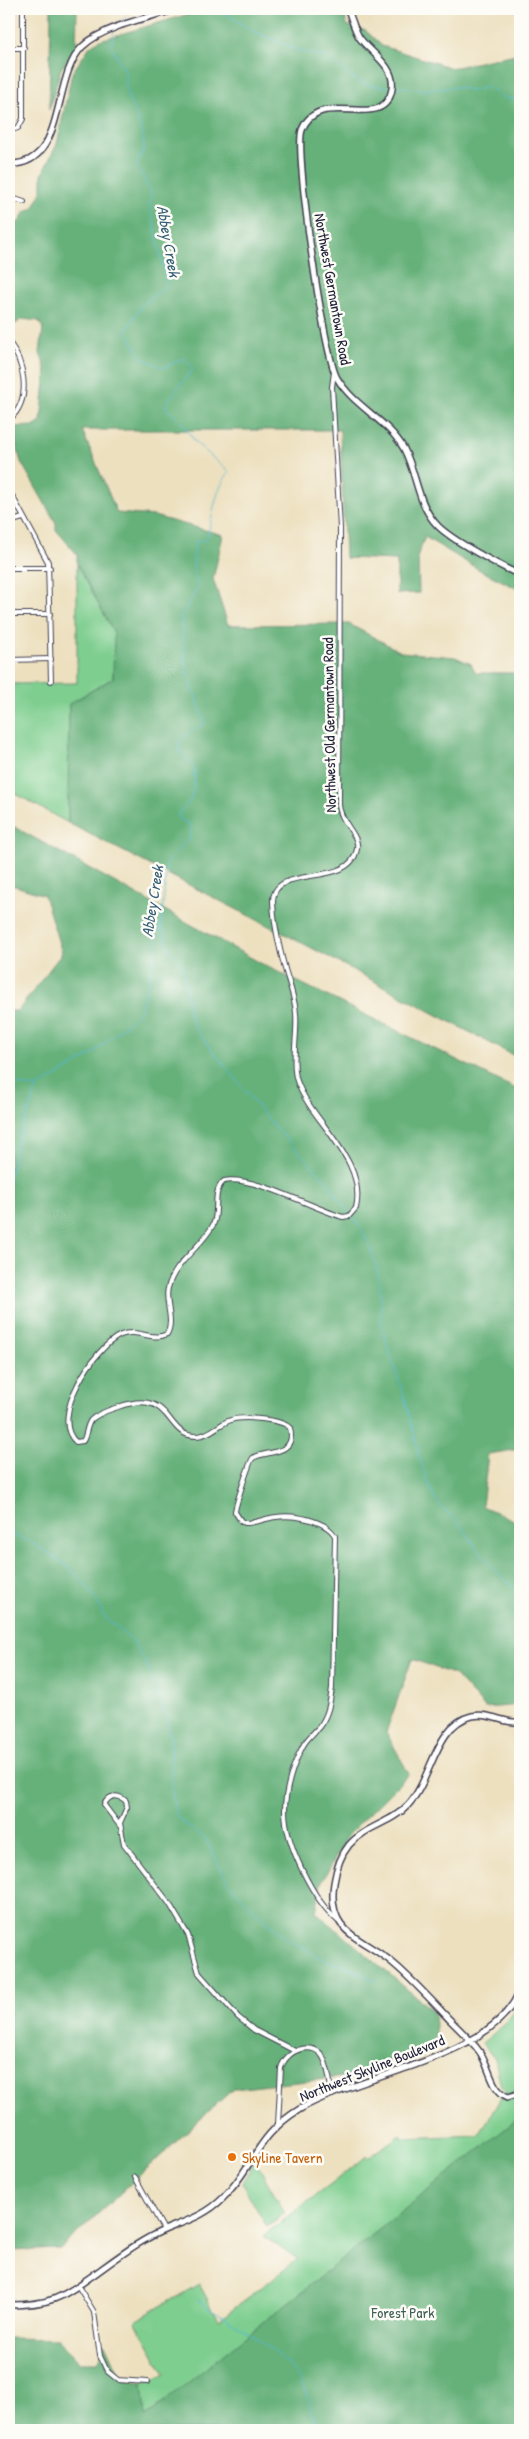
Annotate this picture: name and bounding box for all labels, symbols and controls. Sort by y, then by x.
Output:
water label: Abbey Creek [152,204,186,280]
street label: Northwest Germantown Road [309,212,357,366]
street label: Northwest Old Germantown Road [317,637,341,813]
water label: Abbey Creek [135,862,169,938]
street label: Northwest Skyline Boulevard [296,2029,448,2107]
place label: Skyline Tavern [242,2147,323,2168]
marker: Skyline Tavern [226,2151,238,2163]
park label: Forest Park [371,2302,434,2323]

